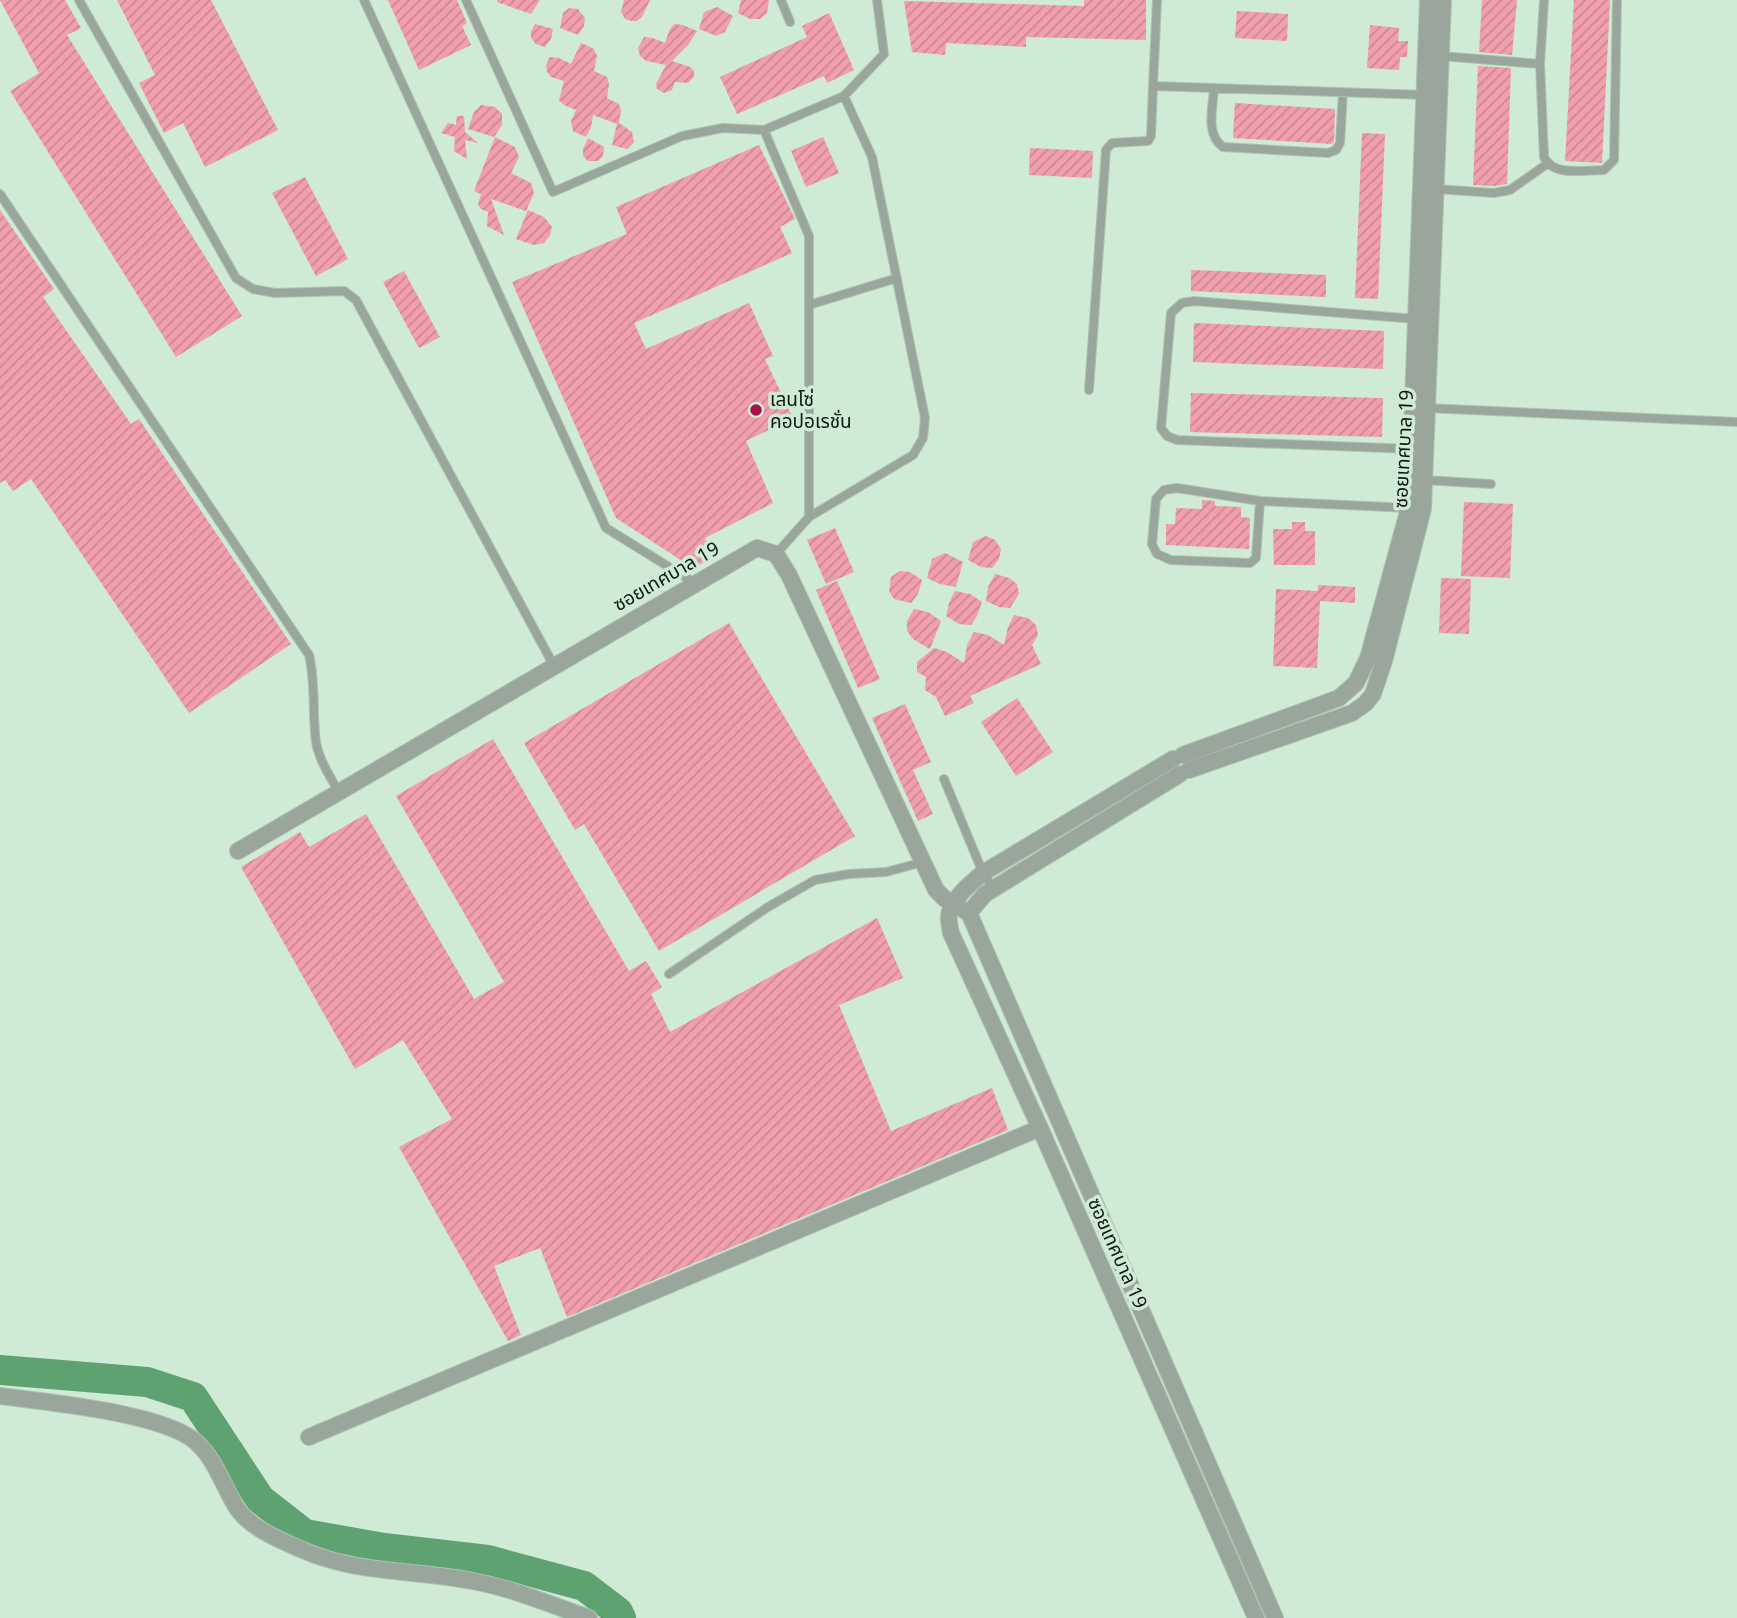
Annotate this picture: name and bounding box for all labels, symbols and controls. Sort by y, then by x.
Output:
place label: เลนโซ่ คอปอเรชั่น [770,386,852,434]
street label: ซอยเทศบาล 19 [1387,389,1419,509]
marker: เลนโซ่ คอปอเรชั่น [748,402,764,418]
street label: ซอยเทศบาล 19 [608,535,724,617]
street label: ซอยเทศบาล 19 [1082,1194,1154,1312]

